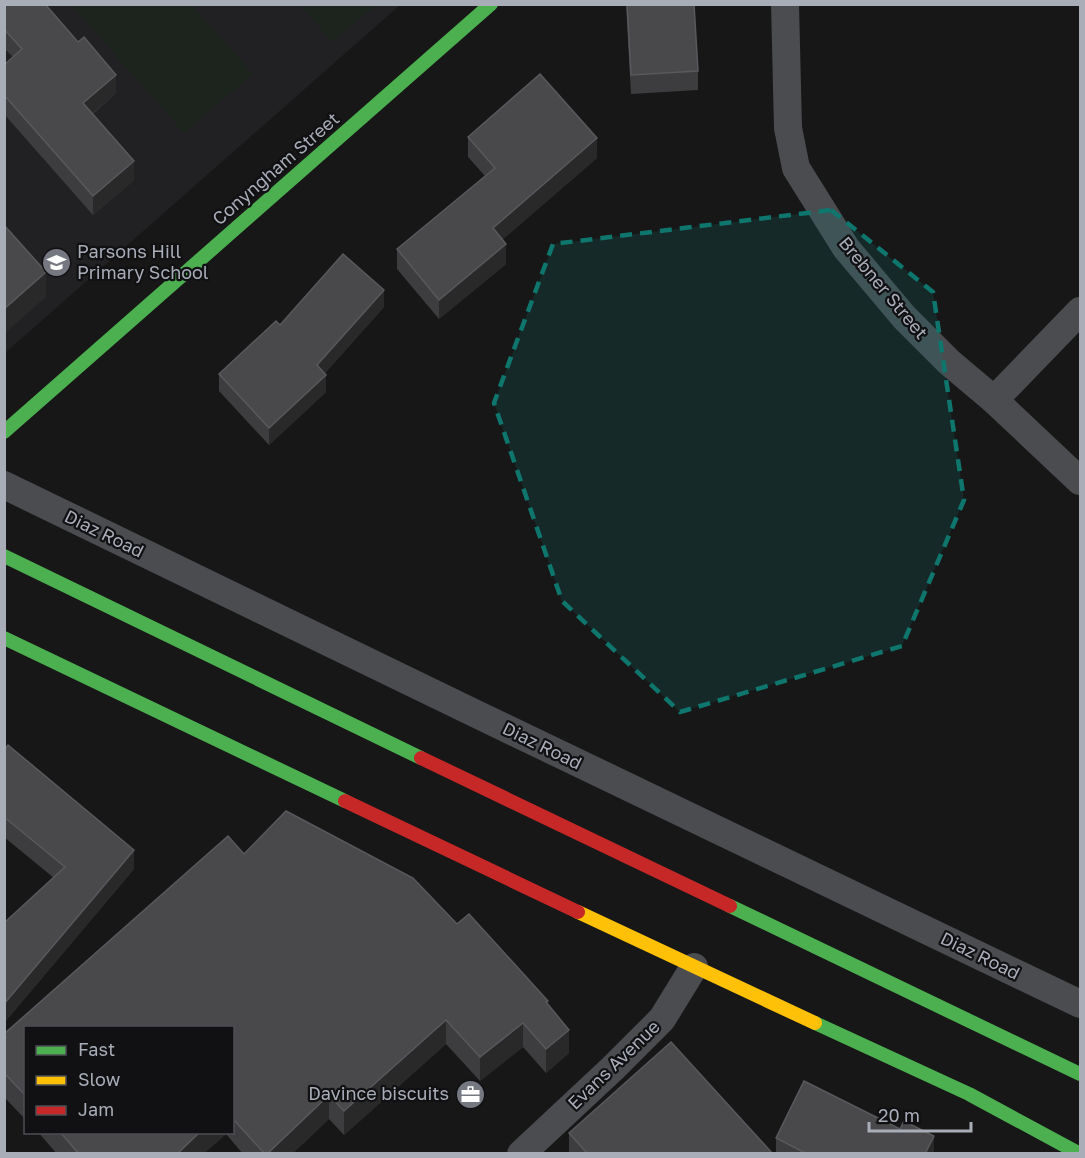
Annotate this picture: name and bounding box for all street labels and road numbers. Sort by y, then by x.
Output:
street label: Conyngham Street [207,107,343,229]
street label: Brebner Street [835,232,933,343]
street label: Diaz Road [61,505,148,562]
street label: Diaz Road [499,717,586,774]
street label: Diaz Road [937,927,1024,984]
street label: Evans Avenue [563,1015,664,1114]

